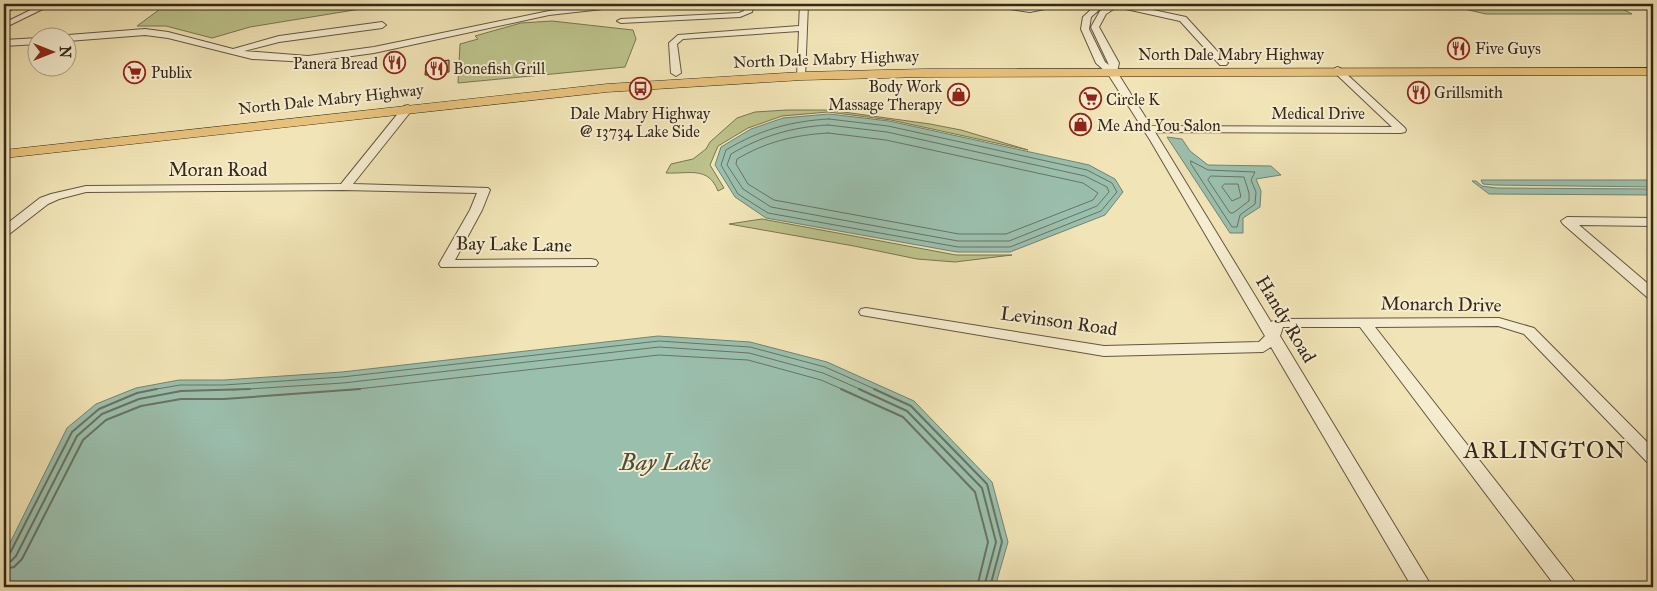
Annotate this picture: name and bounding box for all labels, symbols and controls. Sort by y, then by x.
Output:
north arrow [28,28,78,78]
restaurant icon: Five Guys [1447,36,1471,60]
place label: Five Guys [1475,39,1541,58]
street label: North Dale Mabry Highway [1138,45,1325,65]
text: N [56,46,73,58]
street label: North Dale Mabry Highway [733,46,920,73]
restaurant icon: Panera Bread [382,51,406,75]
place label: Panera Bread [293,54,378,73]
restaurant icon: Bonefish Grill [425,56,449,80]
place label: Bonefish Grill [453,59,546,78]
supermarket icon: Publix [123,60,147,84]
place label: Publix [151,63,192,82]
bus stop icon: Dale Mabry Highway @ 13734 Lake Side [628,77,652,101]
place label: Body Work Massage Therapy [828,77,943,115]
street label: North Dale Mabry Highway [238,80,425,119]
restaurant icon: Grillsmith [1406,80,1430,104]
shop icon: Body Work Massage Therapy [946,83,970,107]
place label: Grillsmith [1434,83,1503,102]
supermarket icon: Circle K [1078,87,1102,111]
place label: Circle K [1106,90,1160,109]
place label: Dale Mabry Highway @ 13734 Lake Side [570,104,711,141]
street label: Medical Drive [1271,104,1365,123]
shop icon: Me And You Salon [1069,113,1093,137]
place label: Me And You Salon [1097,116,1221,135]
street label: Moran Road [168,158,268,181]
street label: Bay Lake Lane [456,231,572,257]
street label: Handy Road [1251,271,1321,367]
street label: Monarch Drive [1380,291,1502,317]
street label: Levinson Road [999,301,1120,341]
district label: ARLINGTON [1463,435,1626,465]
water label: Bay Lake [619,447,711,477]

